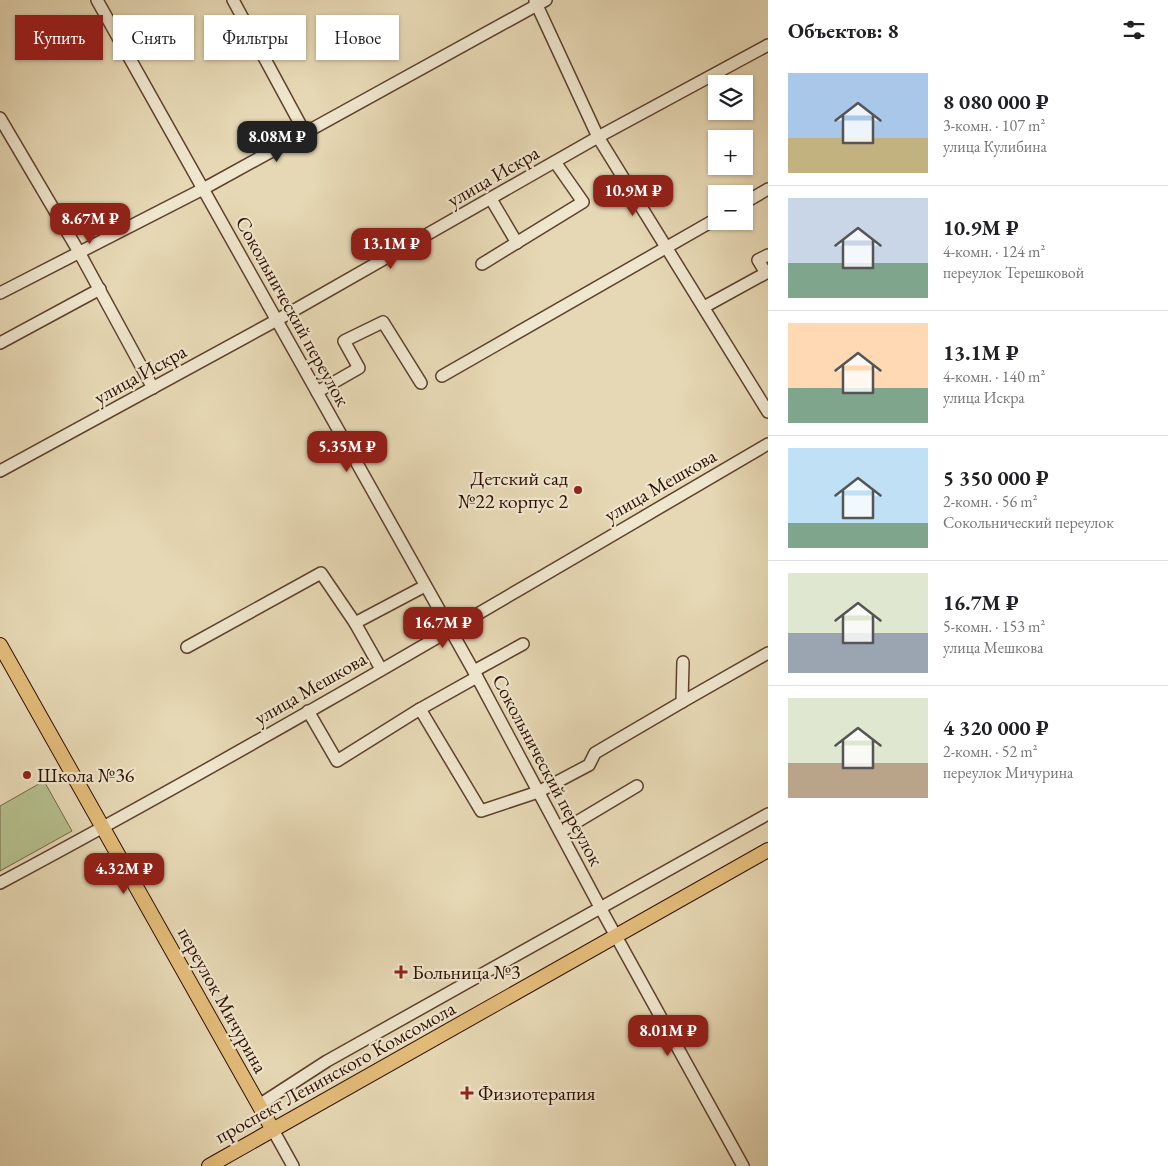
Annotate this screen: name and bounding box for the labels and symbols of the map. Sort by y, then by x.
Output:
pin: 8.08M ₽ [231,120,323,163]
street label: улица Искра [442,139,544,213]
pin: 10.9M ₽ [587,174,679,217]
pin: 8.67M ₽ [44,202,136,245]
street label: Сокольнический переулок [230,211,356,411]
pin: 13.1M ₽ [345,228,437,270]
street label: улица Искра [89,338,191,410]
pin: 5.35M ₽ [301,430,393,473]
street label: улица Мешкова [599,442,721,528]
place label: Детский сад №22 корпус 2 [458,465,568,514]
marker: Детский сад №22 корпус 2 [572,484,584,496]
pin: 16.7M ₽ [397,606,489,649]
street label: улица Мешкова [249,645,371,731]
street label: Сокольнический переулок [486,670,610,871]
place label: Школа №36 [37,762,135,788]
marker: Школа №36 [21,769,33,781]
pin: 4.32M ₽ [78,852,170,895]
street label: переулок Мичурина [172,922,274,1078]
place label: Больница №3 [412,959,521,985]
marker: Больница №3 [394,965,408,979]
street label: проспект Ленинского Комсомола [210,995,460,1149]
pin: 8.01M ₽ [622,1014,714,1057]
place label: Физиотерапия [478,1080,595,1106]
marker: Физиотерапия [460,1086,474,1100]

